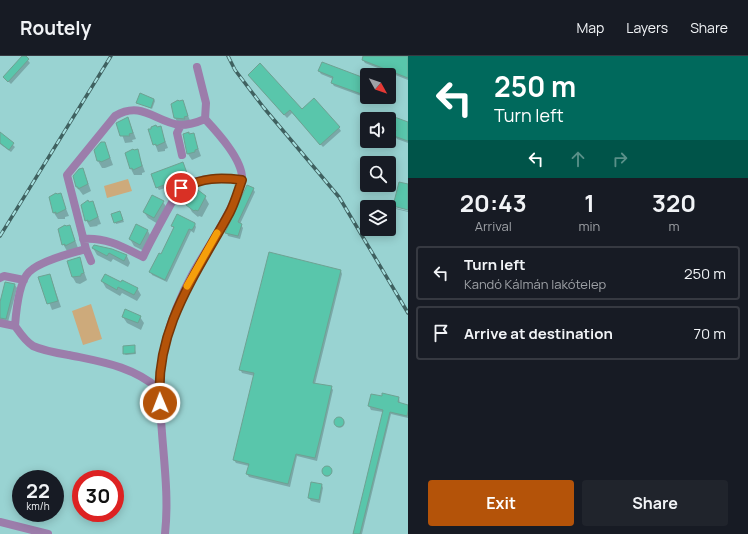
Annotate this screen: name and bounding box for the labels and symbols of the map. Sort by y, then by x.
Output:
north arrow [360,68,396,104]
pin [164,171,198,205]
position arrow [139,382,181,424]
speed limit sign: 30 [72,470,124,522]

